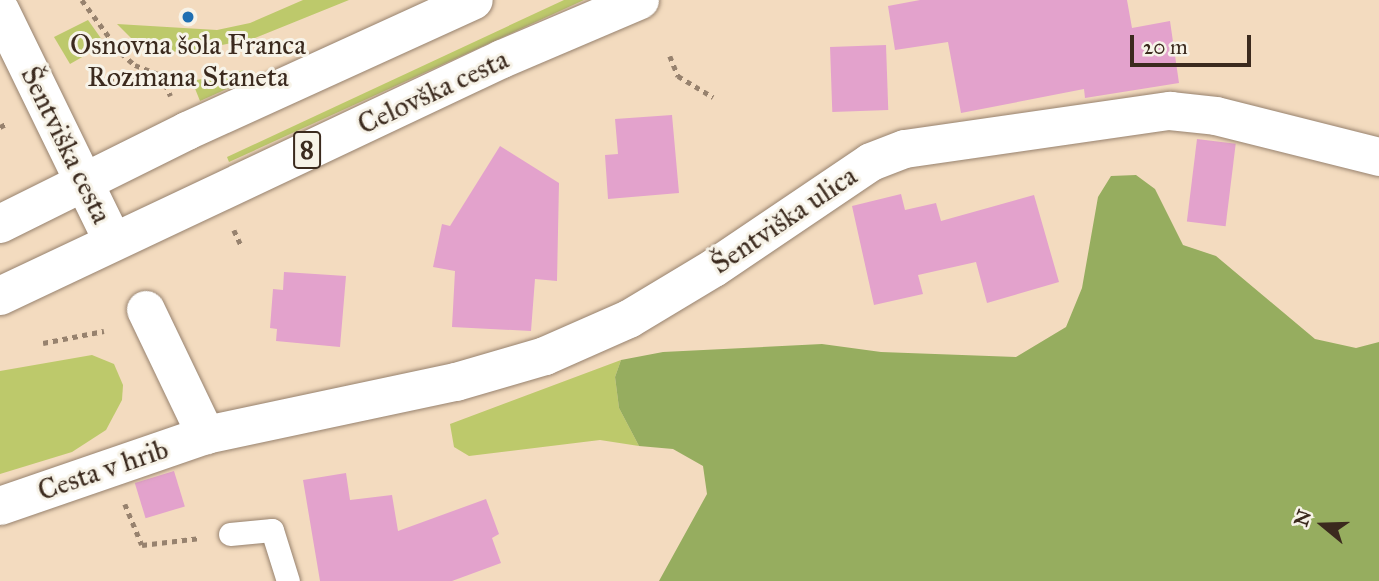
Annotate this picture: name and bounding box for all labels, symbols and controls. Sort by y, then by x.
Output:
marker: Osnovna šola Franca Rozmana Staneta [180,9,196,25]
scale bar [1134,21,1255,65]
place label: Osnovna šola Franca Rozmana Staneta [70,28,306,94]
text: 20 m [1143,34,1188,60]
street label: Celovška cesta [352,42,514,142]
street label: Šentviška cesta [14,61,118,229]
road number: 8 [293,127,321,172]
street label: Šentviška ulica [705,159,863,281]
street label: Cesta v hrib [33,432,173,508]
north arrow [1288,490,1358,560]
text: N [1289,507,1316,529]

